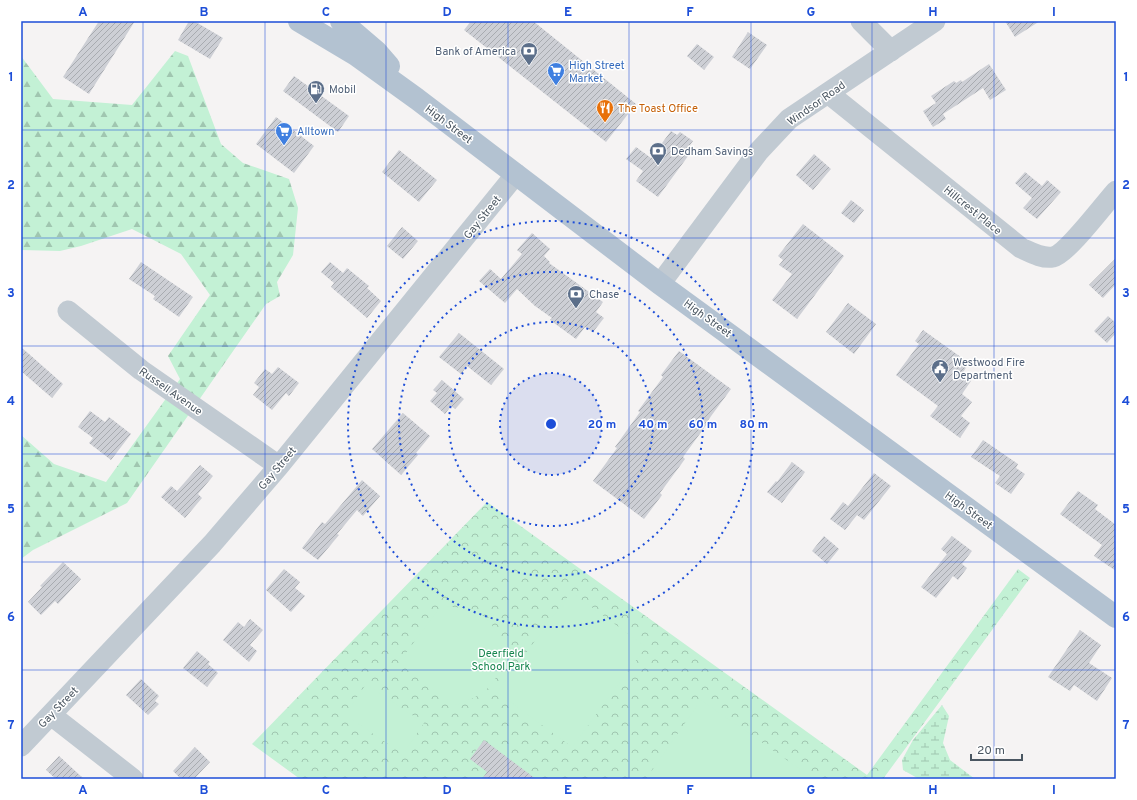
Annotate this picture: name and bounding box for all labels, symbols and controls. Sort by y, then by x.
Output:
text: A [78,5,88,21]
text: B [200,5,209,21]
text: C [322,5,330,21]
text: D [442,5,452,21]
text: E [564,5,572,21]
text: F [686,5,694,21]
text: G [807,5,816,21]
text: H [928,5,938,21]
text: I [1052,5,1056,21]
bank icon: Bank of America [519,41,539,66]
place label: Bank of America [435,45,516,59]
place label: High Street Market [569,59,625,86]
supermarket icon: High Street Market [546,61,566,86]
text: 1 [8,70,14,86]
text: 1 [1123,70,1129,86]
fuel station icon: Mobil [306,79,326,104]
street label: Windsor Road [785,79,848,129]
place label: Mobil [329,83,356,97]
restaurant icon: The Toast Office [595,98,615,123]
street label: High Street [422,102,475,147]
place label: The Toast Office [618,102,698,116]
supermarket icon: Alltown [274,121,294,146]
place label: Alltown [297,125,334,139]
bank icon: Dedham Savings [648,141,668,166]
place label: Dedham Savings [671,145,753,159]
text: 2 [7,178,15,194]
text: 2 [1122,178,1130,194]
street label: Hillcrest Place [941,183,1004,239]
street label: Gay Street [461,193,505,242]
bank icon: Chase [566,284,586,309]
text: 3 [7,286,15,302]
text: 3 [1122,286,1130,302]
place label: Chase [589,288,619,302]
street label: High Street [681,297,734,341]
place label: Westwood Fire Department [953,356,1025,383]
public building icon: Westwood Fire Department [930,358,950,383]
street label: Russell Avenue [136,365,205,419]
text: 4 [7,394,15,410]
text: 4 [1122,394,1130,410]
centre of rings [544,417,558,431]
text: 20 m [588,417,616,433]
text: 40 m [638,417,668,433]
text: 60 m [689,417,717,433]
text: 80 m [740,417,768,433]
street label: Gay Street [256,444,300,493]
street label: High Street [942,489,995,533]
text: 5 [7,502,15,518]
text: 5 [1122,502,1130,518]
text: 6 [7,610,15,626]
text: 6 [1122,610,1130,626]
park label: Deerfield School Park [472,647,531,674]
street label: Gay Street [36,684,82,731]
text: 7 [8,718,15,734]
text: 7 [1123,718,1130,734]
scale bar [971,736,1022,762]
text: 20 m [977,743,1005,759]
text: A [78,783,88,799]
text: B [200,783,209,799]
text: C [322,783,330,799]
text: D [442,783,452,799]
text: E [564,783,572,799]
text: F [686,783,694,799]
text: G [807,783,816,799]
text: H [928,783,938,799]
text: I [1052,783,1056,799]

